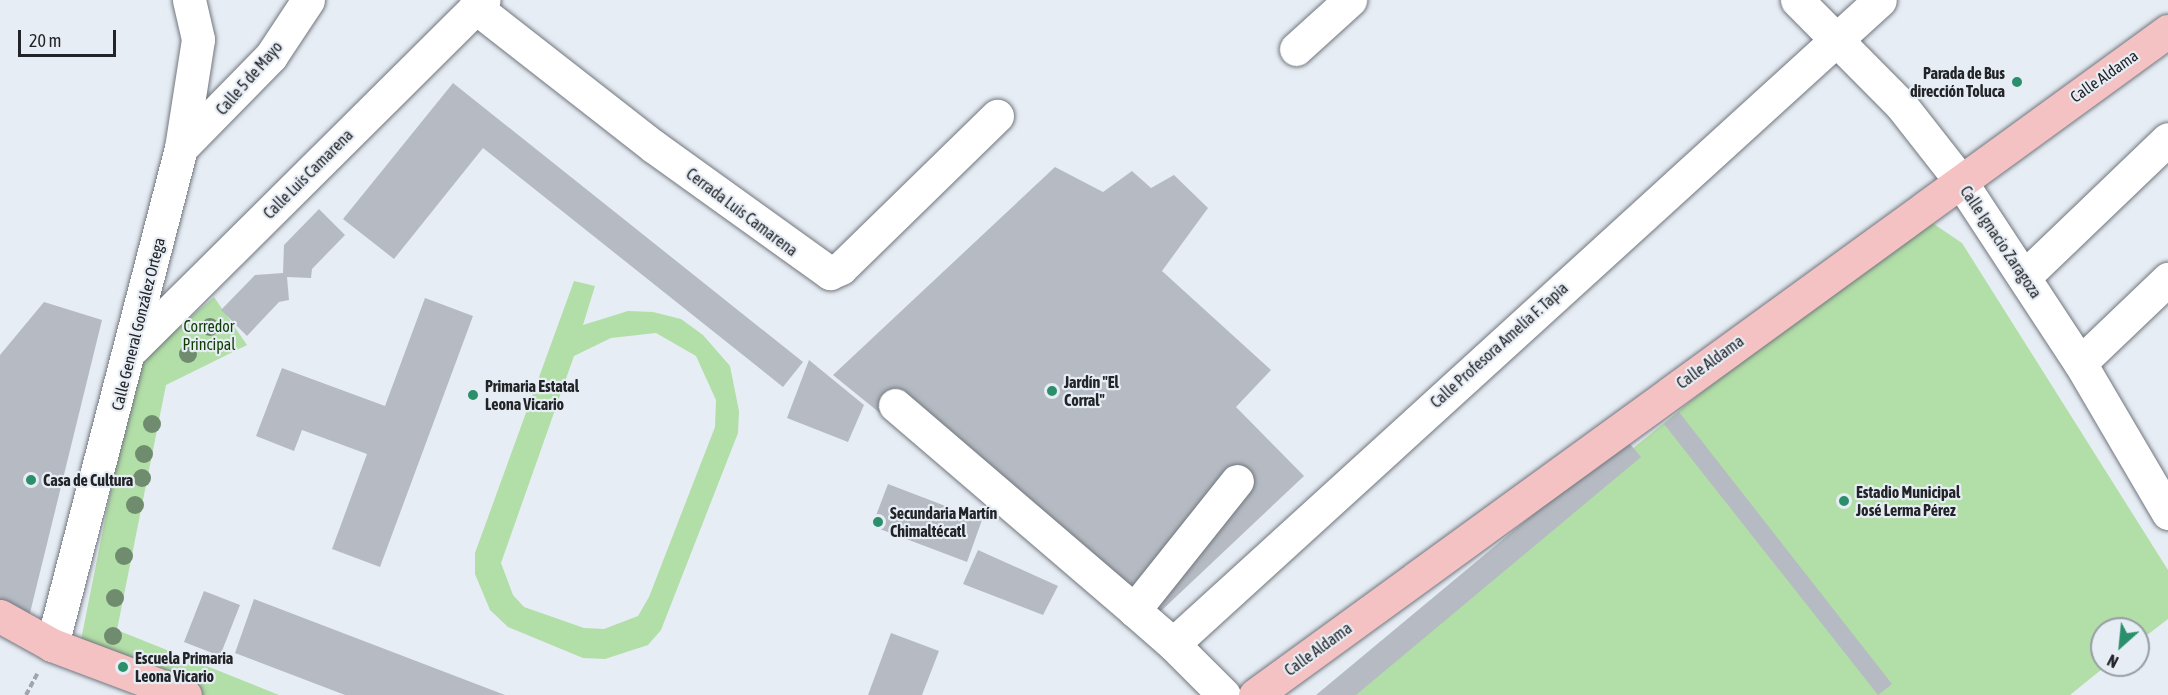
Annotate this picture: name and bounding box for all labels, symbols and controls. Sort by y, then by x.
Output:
scale bar [21,18,118,56]
text: 20 m [29,30,61,51]
street label: Calle 5 de Mayo [212,37,286,119]
street label: Calle Aldama [2066,46,2142,106]
place label: Parada de Bus dirección Toluca [1910,63,2005,101]
marker: Parada de Bus dirección Toluca [2010,75,2024,89]
street label: Calle Luis Camarena [259,125,357,223]
street label: Cerrada Luis Camarena [683,164,801,260]
street label: Calle Ignacio Zaragoza [1956,182,2046,302]
street label: Calle General González Ortega [107,236,169,412]
street label: Calle Profesora Amelía F. Tapia [1426,278,1572,412]
park label: Corredor Principal [183,316,235,354]
street label: Calle Aldama [1673,331,1747,393]
place label: Jardín "El Corral" [1064,372,1119,410]
place label: Primaria Estatal Leona Vicario [485,376,579,414]
marker: Jardín "El Corral" [1045,384,1059,398]
marker: Primaria Estatal Leona Vicario [466,388,480,402]
place label: Casa de Cultura [43,470,133,490]
marker: Casa de Cultura [24,473,38,487]
place label: Estadio Municipal José Lerma Pérez [1856,482,1960,520]
marker: Estadio Municipal José Lerma Pérez [1837,494,1851,508]
place label: Secundaria Martín Chimaltécatl [890,503,997,541]
marker: Secundaria Martín Chimaltécatl [871,515,885,529]
north arrow [2090,617,2150,677]
street label: Calle Aldama [1281,618,1355,680]
place label: Escuela Primaria Leona Vicario [135,648,233,686]
text: N [2104,651,2121,671]
marker: Escuela Primaria Leona Vicario [116,660,130,674]

